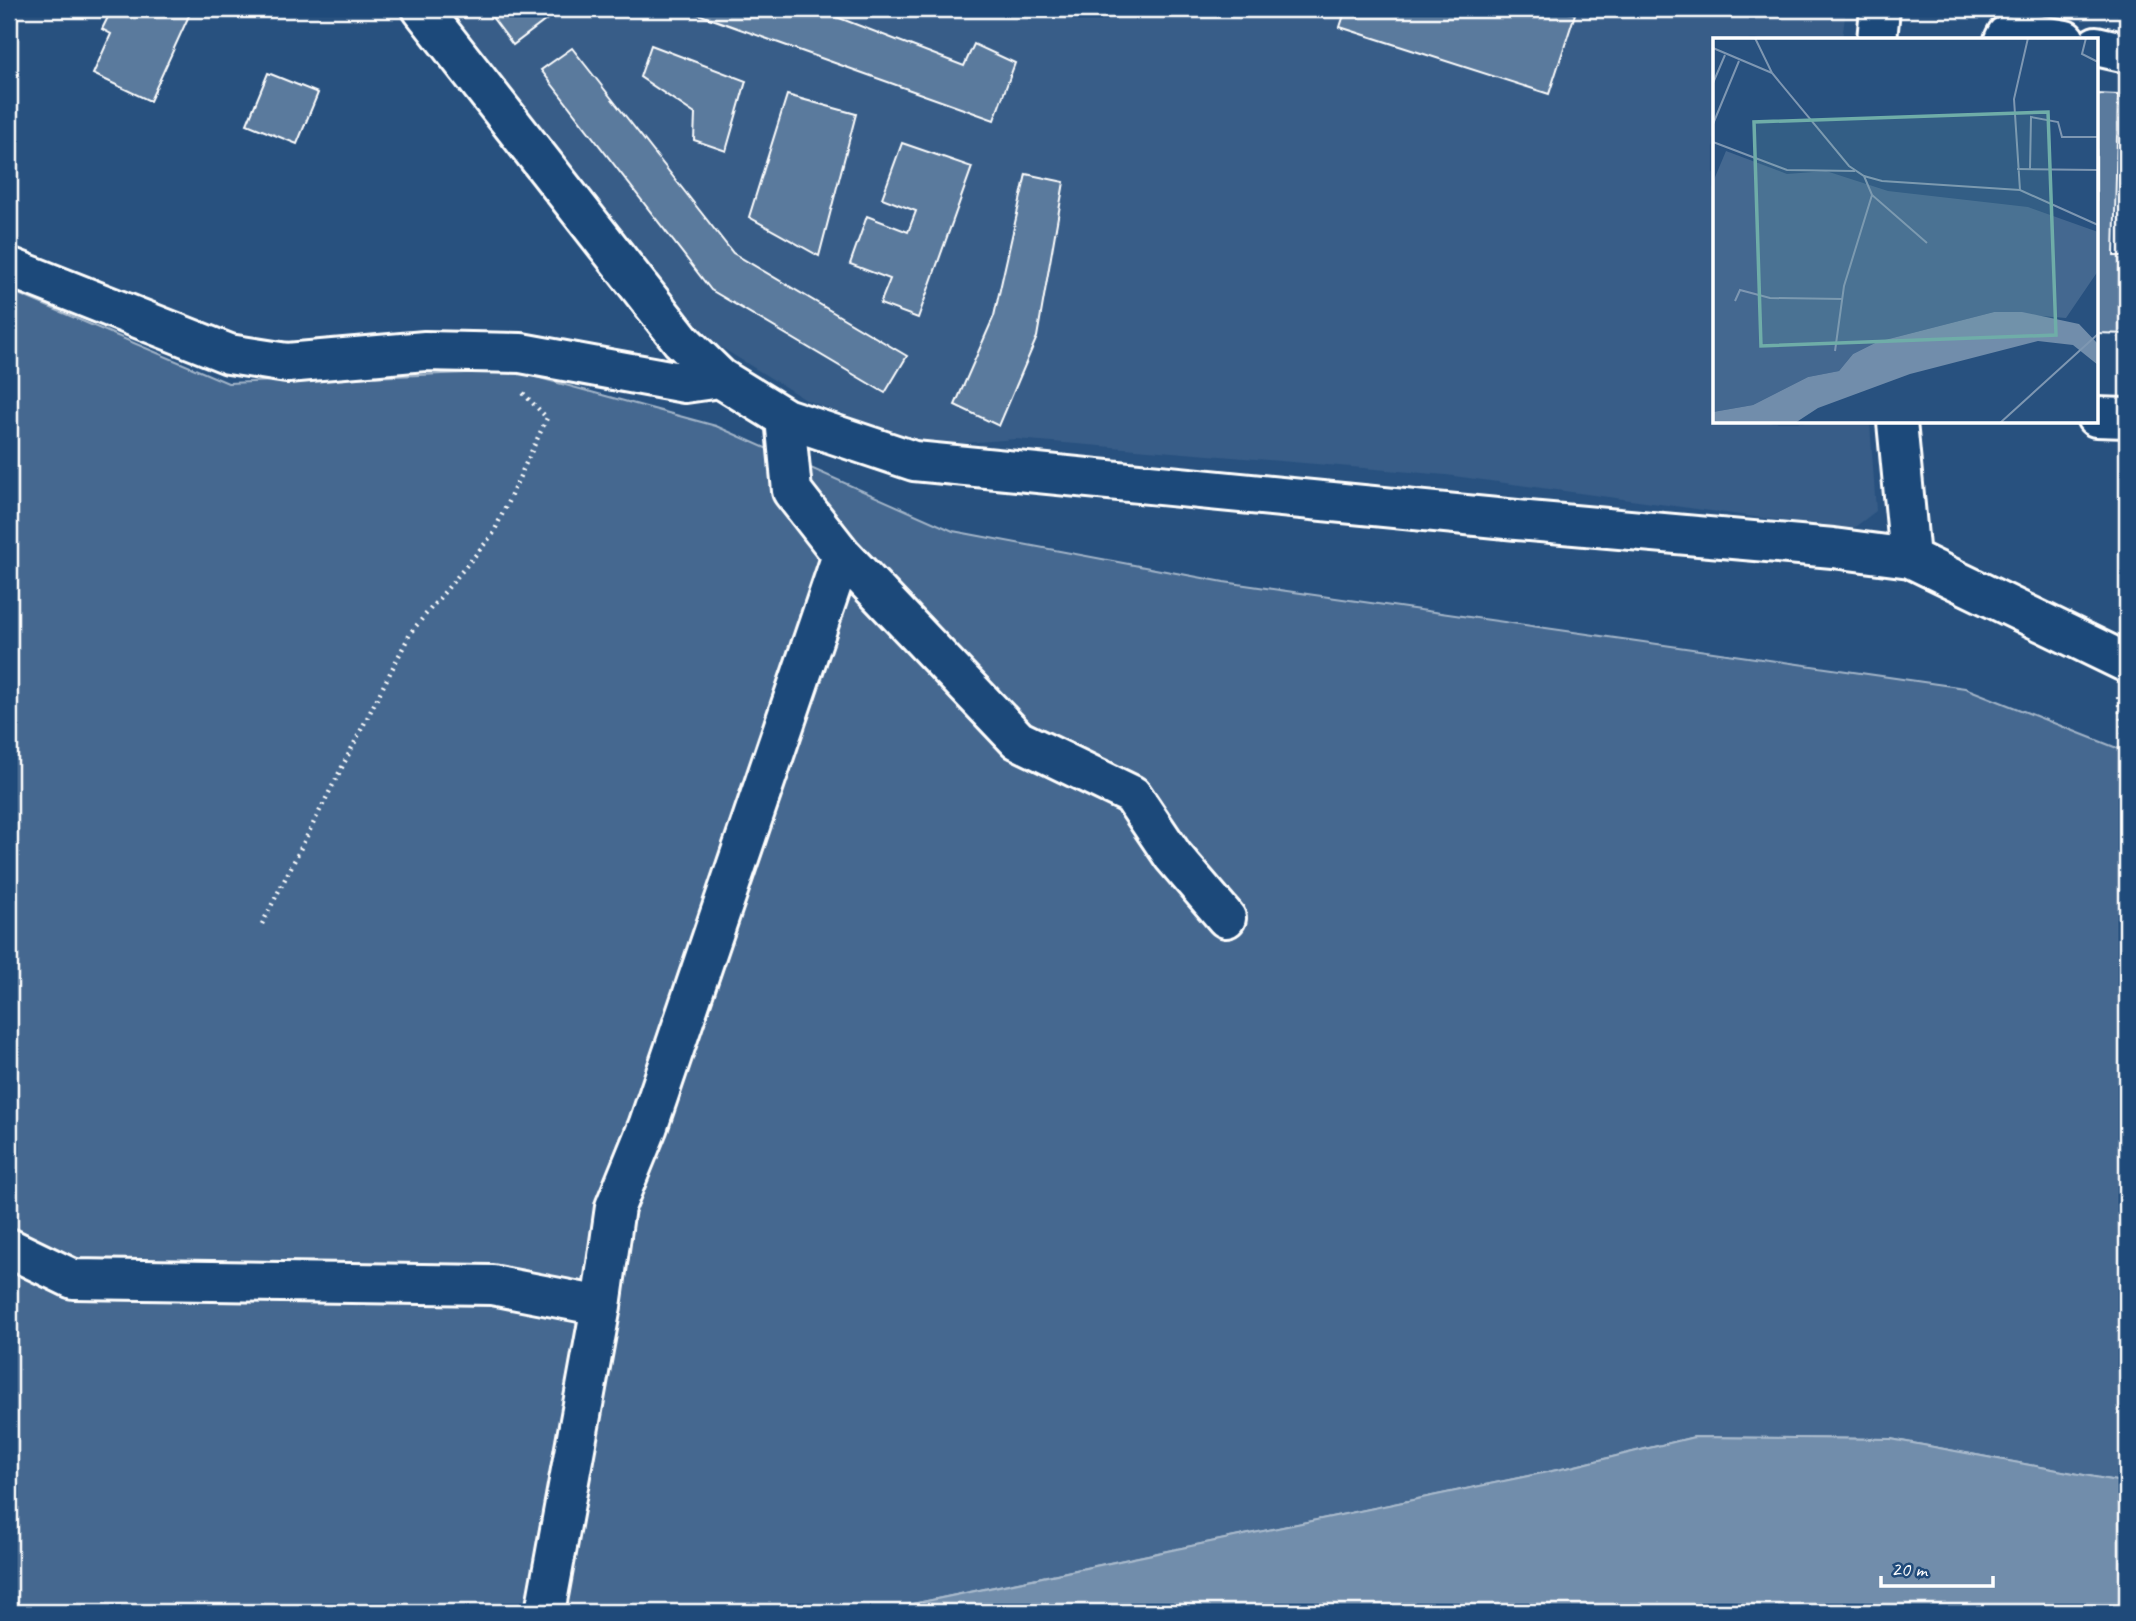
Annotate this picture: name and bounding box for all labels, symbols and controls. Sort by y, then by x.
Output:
inset map [1713,38,2098,424]
scale bar [1881,1544,1993,1588]
text: 20 m [1891,1556,1929,1582]

